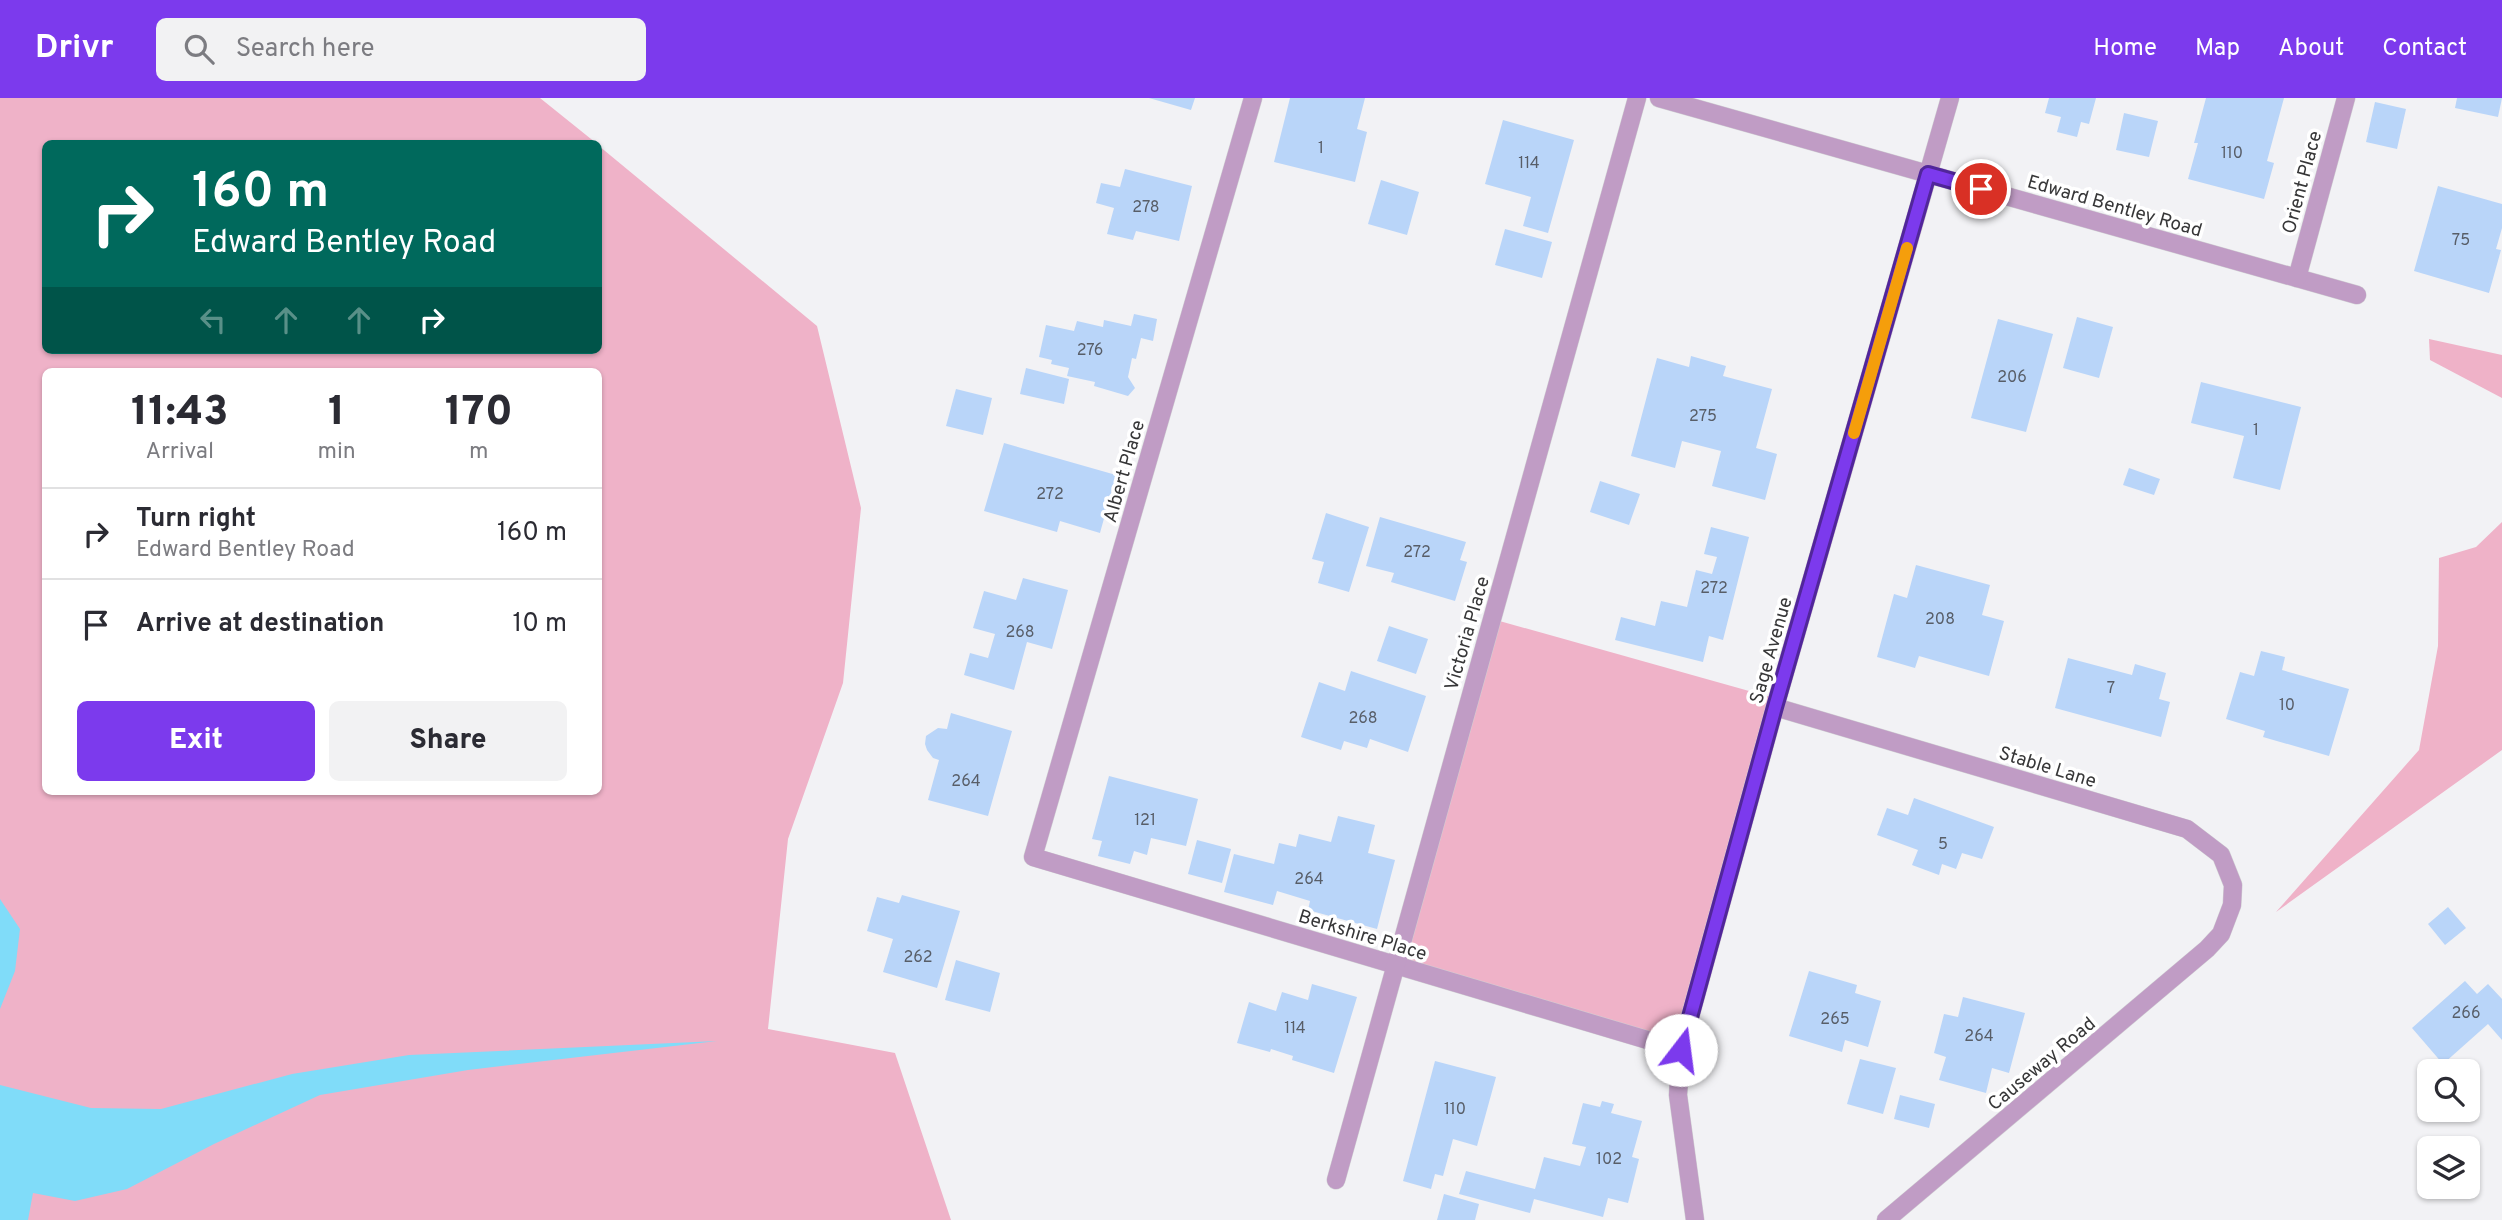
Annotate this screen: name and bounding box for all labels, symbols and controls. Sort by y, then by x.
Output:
search box [156,18,646,81]
text: Drivr [35,28,114,70]
icon: search [180,30,218,68]
text: Search here [236,33,375,66]
text: Home [2093,34,2157,64]
text: Map [2195,34,2240,64]
text: About [2278,34,2344,64]
text: Contact [2382,34,2467,64]
street label: Orient Place [2278,128,2328,237]
house number: 1 [1318,139,1324,159]
house number: 110 [2221,144,2243,164]
house number: 114 [1518,154,1540,174]
pin [1951,159,2011,219]
text: 160 m [192,163,329,225]
icon: right [77,168,168,259]
icon: arrive [1962,170,2000,208]
street label: Edward Bentley Road [2024,170,2205,243]
house number: 278 [1132,198,1160,218]
text: Edward Bentley Road [192,224,496,264]
house number: 75 [2452,231,2470,251]
icon: left [194,301,232,339]
icon: ahead [267,301,305,339]
icon: ahead [340,301,378,339]
icon: right [413,301,451,339]
house number: 276 [1077,341,1103,361]
house number: 206 [1997,368,2027,388]
text: 11:43 [131,387,228,440]
text: 1 [328,387,345,440]
text: 170 [445,387,513,440]
house number: 275 [1689,407,1717,427]
street label: Albert Place [1099,417,1151,526]
house number: 1 [2253,421,2259,441]
text: Arrival [145,438,214,467]
text: min [317,438,356,467]
text: m [469,438,489,467]
house number: 272 [1036,485,1064,505]
text: Turn right [136,503,256,536]
icon: right [77,515,115,553]
text: 160 m [497,517,567,550]
text: Edward Bentley Road [136,536,355,565]
house number: 272 [1403,543,1431,563]
street label: Victoria Place [1440,574,1496,693]
house number: 272 [1700,579,1728,599]
street label: Sage Avenue [1745,595,1799,707]
icon: arrive [77,606,115,644]
text: Arrive at destination [136,608,384,641]
text: 10 m [512,608,567,641]
house number: 208 [1925,610,1955,630]
house number: 268 [1005,623,1035,643]
house number: 7 [2107,679,2115,699]
house number: 10 [2279,696,2295,716]
button: Exit [77,701,315,781]
button: Share [329,701,567,781]
house number: 268 [1348,709,1378,729]
street label: Stable Lane [1996,742,2099,794]
house number: 264 [951,772,981,792]
house number: 121 [1134,811,1156,831]
house number: 5 [1938,835,1948,855]
house number: 264 [1294,870,1324,890]
street label: Berkshire Place [1295,905,1430,967]
house number: 262 [903,948,933,968]
house number: 266 [2452,1004,2480,1024]
house number: 265 [1820,1010,1850,1030]
street label: Causeway Road [1983,1012,2101,1117]
position arrow [1644,1013,1718,1087]
house number: 114 [1284,1019,1306,1039]
house number: 264 [1964,1027,1994,1047]
map controls [2417,1059,2480,1199]
button: search [2417,1059,2480,1122]
house number: 110 [1444,1100,1466,1120]
button: layers [2417,1136,2480,1199]
house number: 102 [1596,1150,1622,1170]

